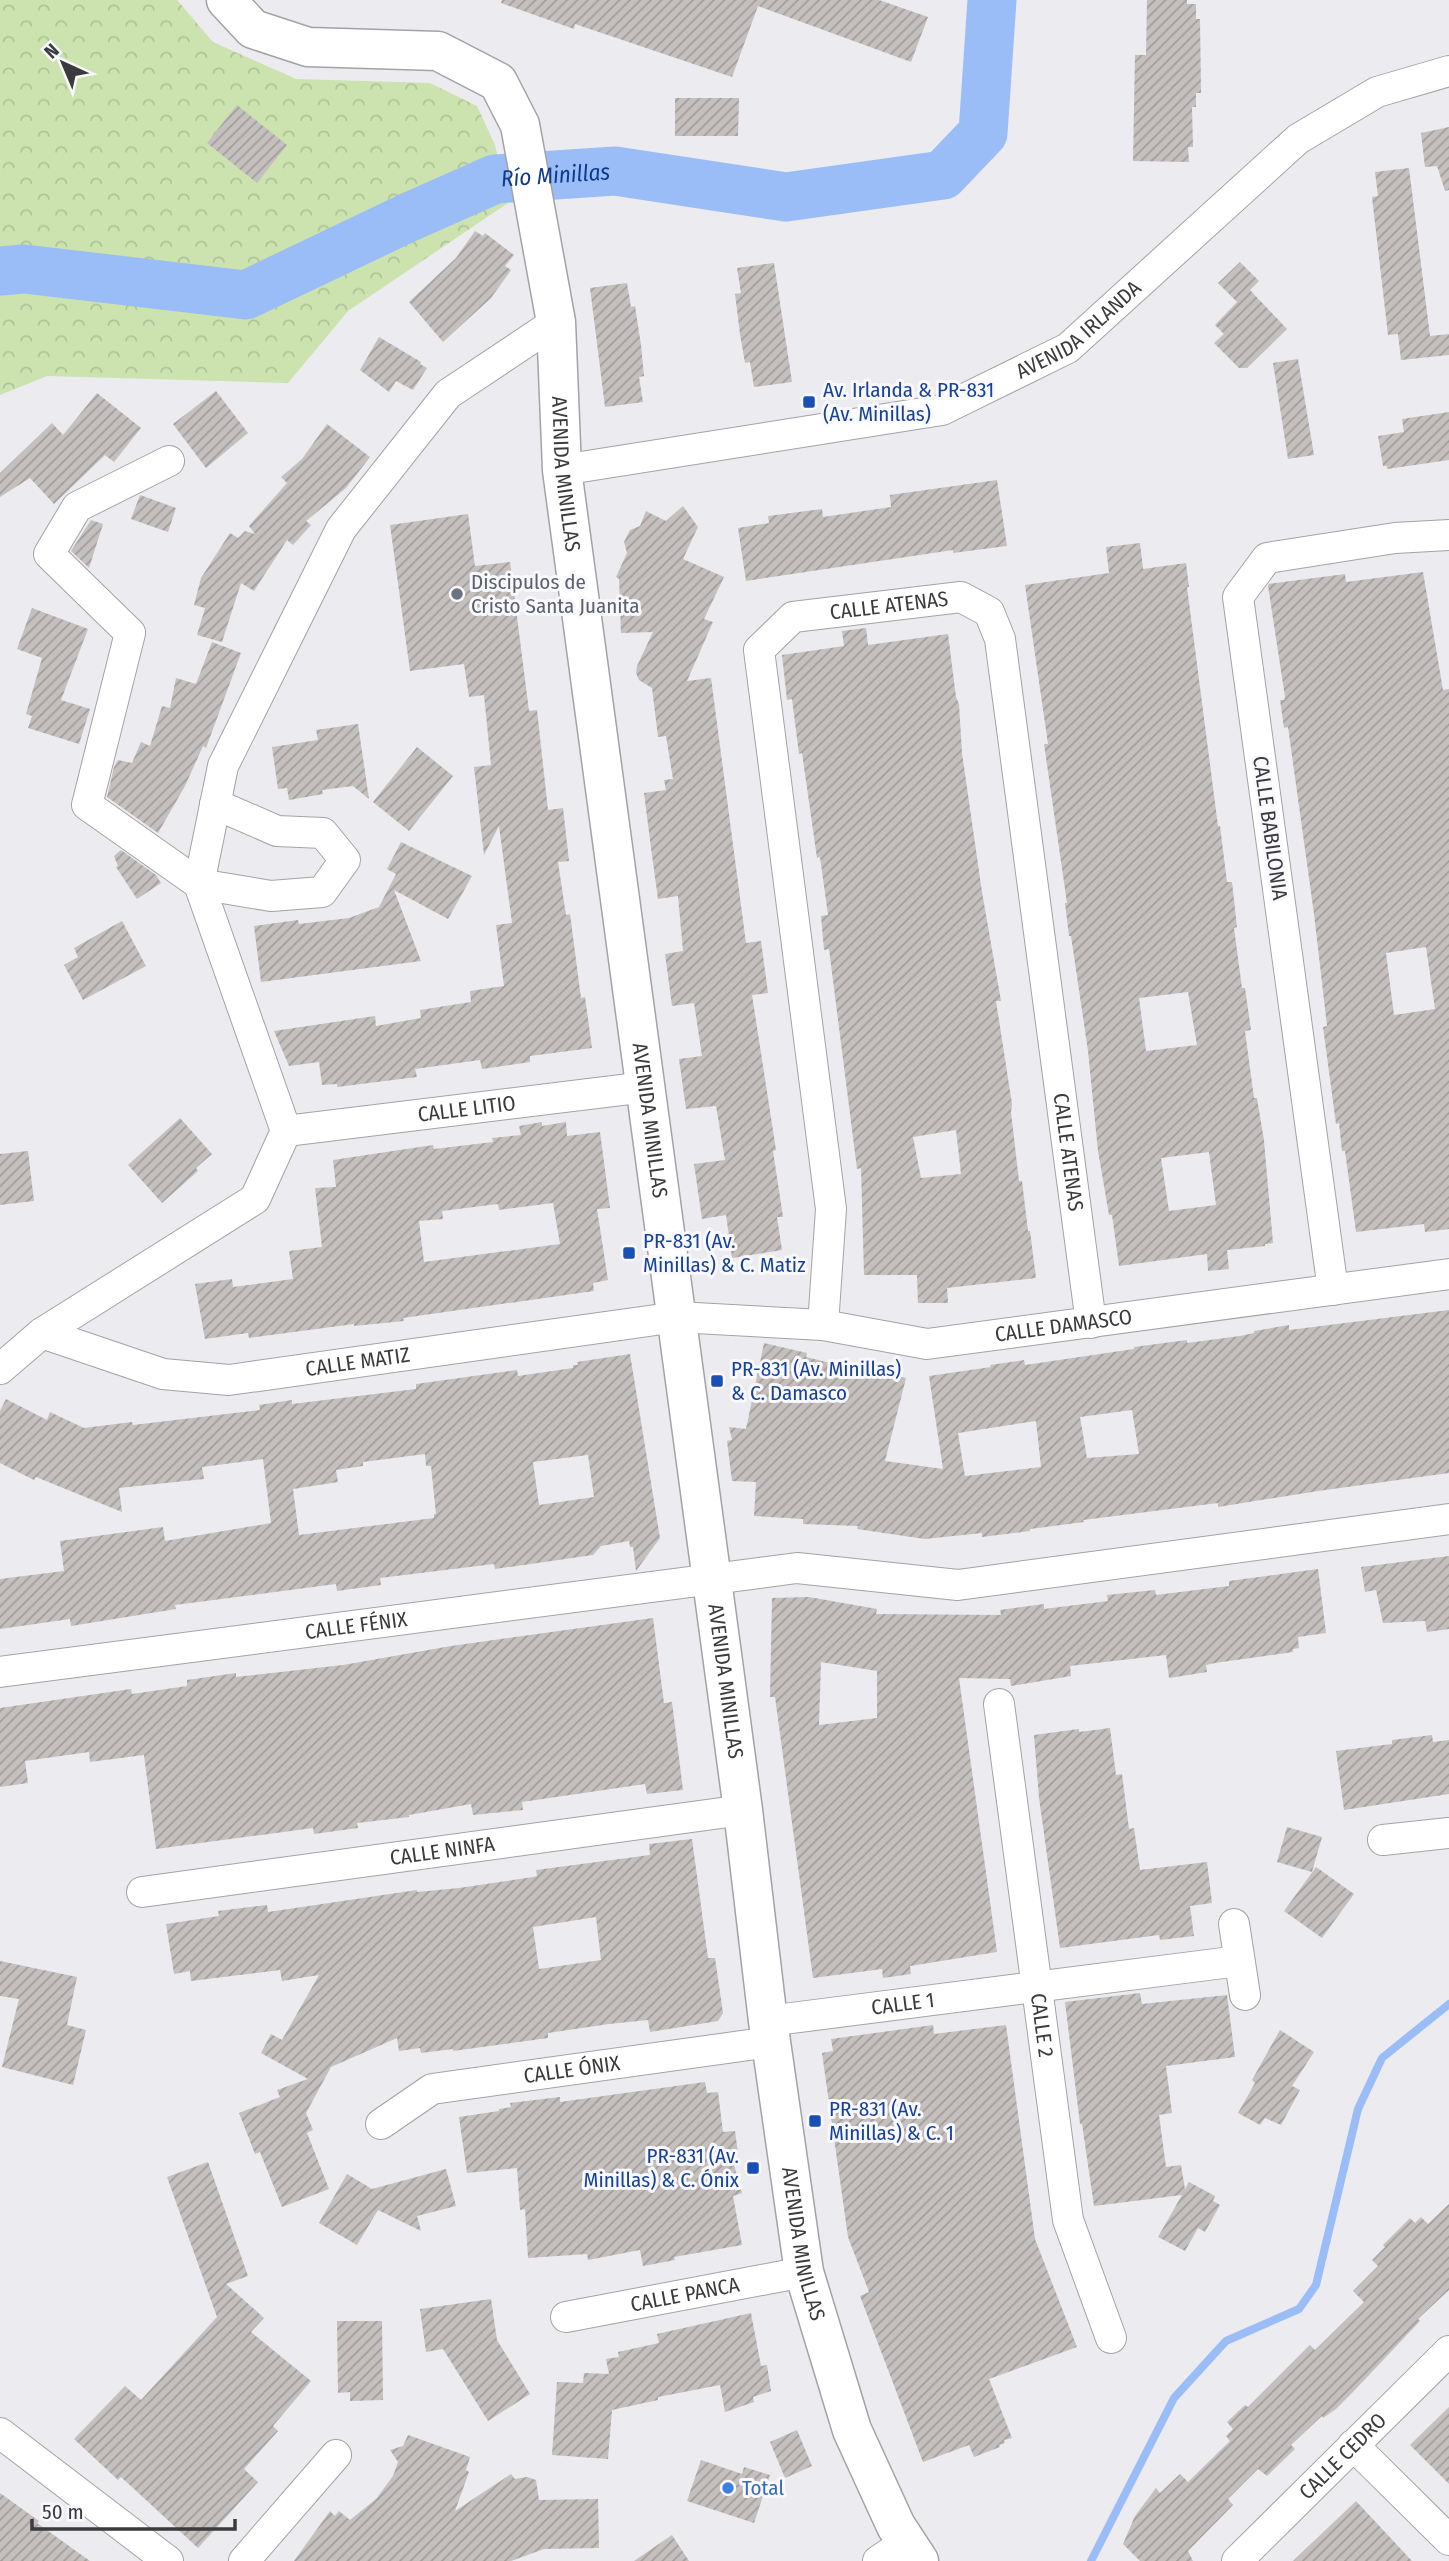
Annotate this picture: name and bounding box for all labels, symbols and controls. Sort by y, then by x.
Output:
north arrow [28,28,98,98]
text: N [39,39,64,63]
water label: Río Minillas [500,157,611,193]
street label: AVENIDA IRLANDA [1012,275,1146,385]
place label: Av. Irlanda & PR-831 (Av. Minillas) [823,377,994,427]
marker: Av. Irlanda & PR-831 (Av. Minillas) [801,394,817,410]
street label: AVENIDA MINILLAS [546,396,586,553]
place label: Discipulos de Cristo Santa Juanita [471,569,640,619]
marker: Discipulos de Cristo Santa Juanita [449,586,465,602]
street label: CALLE ATENAS [828,586,950,626]
street label: CALLE BABILONIA [1247,754,1293,902]
street label: AVENIDA MINILLAS [626,1041,673,1200]
street label: CALLE LITIO [416,1090,517,1128]
street label: CALLE ATENAS [1048,1091,1089,1213]
place label: PR-831 (Av. Minillas) & C. Matiz [643,1228,805,1278]
marker: PR-831 (Av. Minillas) & C. Matiz [621,1245,637,1261]
street label: CALLE DAMASCO [993,1304,1134,1348]
street label: CALLE MATIZ [304,1342,412,1382]
place label: PR-831 (Av. Minillas) & C. Damasco [731,1356,901,1406]
marker: PR-831 (Av. Minillas) & C. Damasco [709,1373,725,1389]
street label: AVENIDA MINILLAS [702,1602,749,1760]
street label: CALLE FÉNIX [303,1606,409,1645]
street label: CALLE NINFA [388,1831,496,1871]
street label: CALLE 1 [870,1987,936,2021]
street label: CALLE 2 [1025,1991,1059,2059]
street label: CALLE ÓNIX [522,2050,622,2089]
place label: PR-831 (Av. Minillas) & C. 1 [829,2096,954,2146]
marker: PR-831 (Av. Minillas) & C. 1 [807,2113,823,2129]
place label: PR-831 (Av. Minillas) & C. Ónix [583,2143,740,2193]
marker: PR-831 (Av. Minillas) & C. Ónix [745,2160,761,2176]
street label: AVENIDA MINILLAS [776,2165,831,2324]
street label: CALLE PANCA [628,2271,742,2318]
street label: CALLE CEDRO [1294,2407,1392,2505]
place label: Total [742,2475,784,2501]
marker: Total [720,2480,736,2496]
scale bar [32,2488,234,2532]
text: 50 m [42,2499,84,2525]

